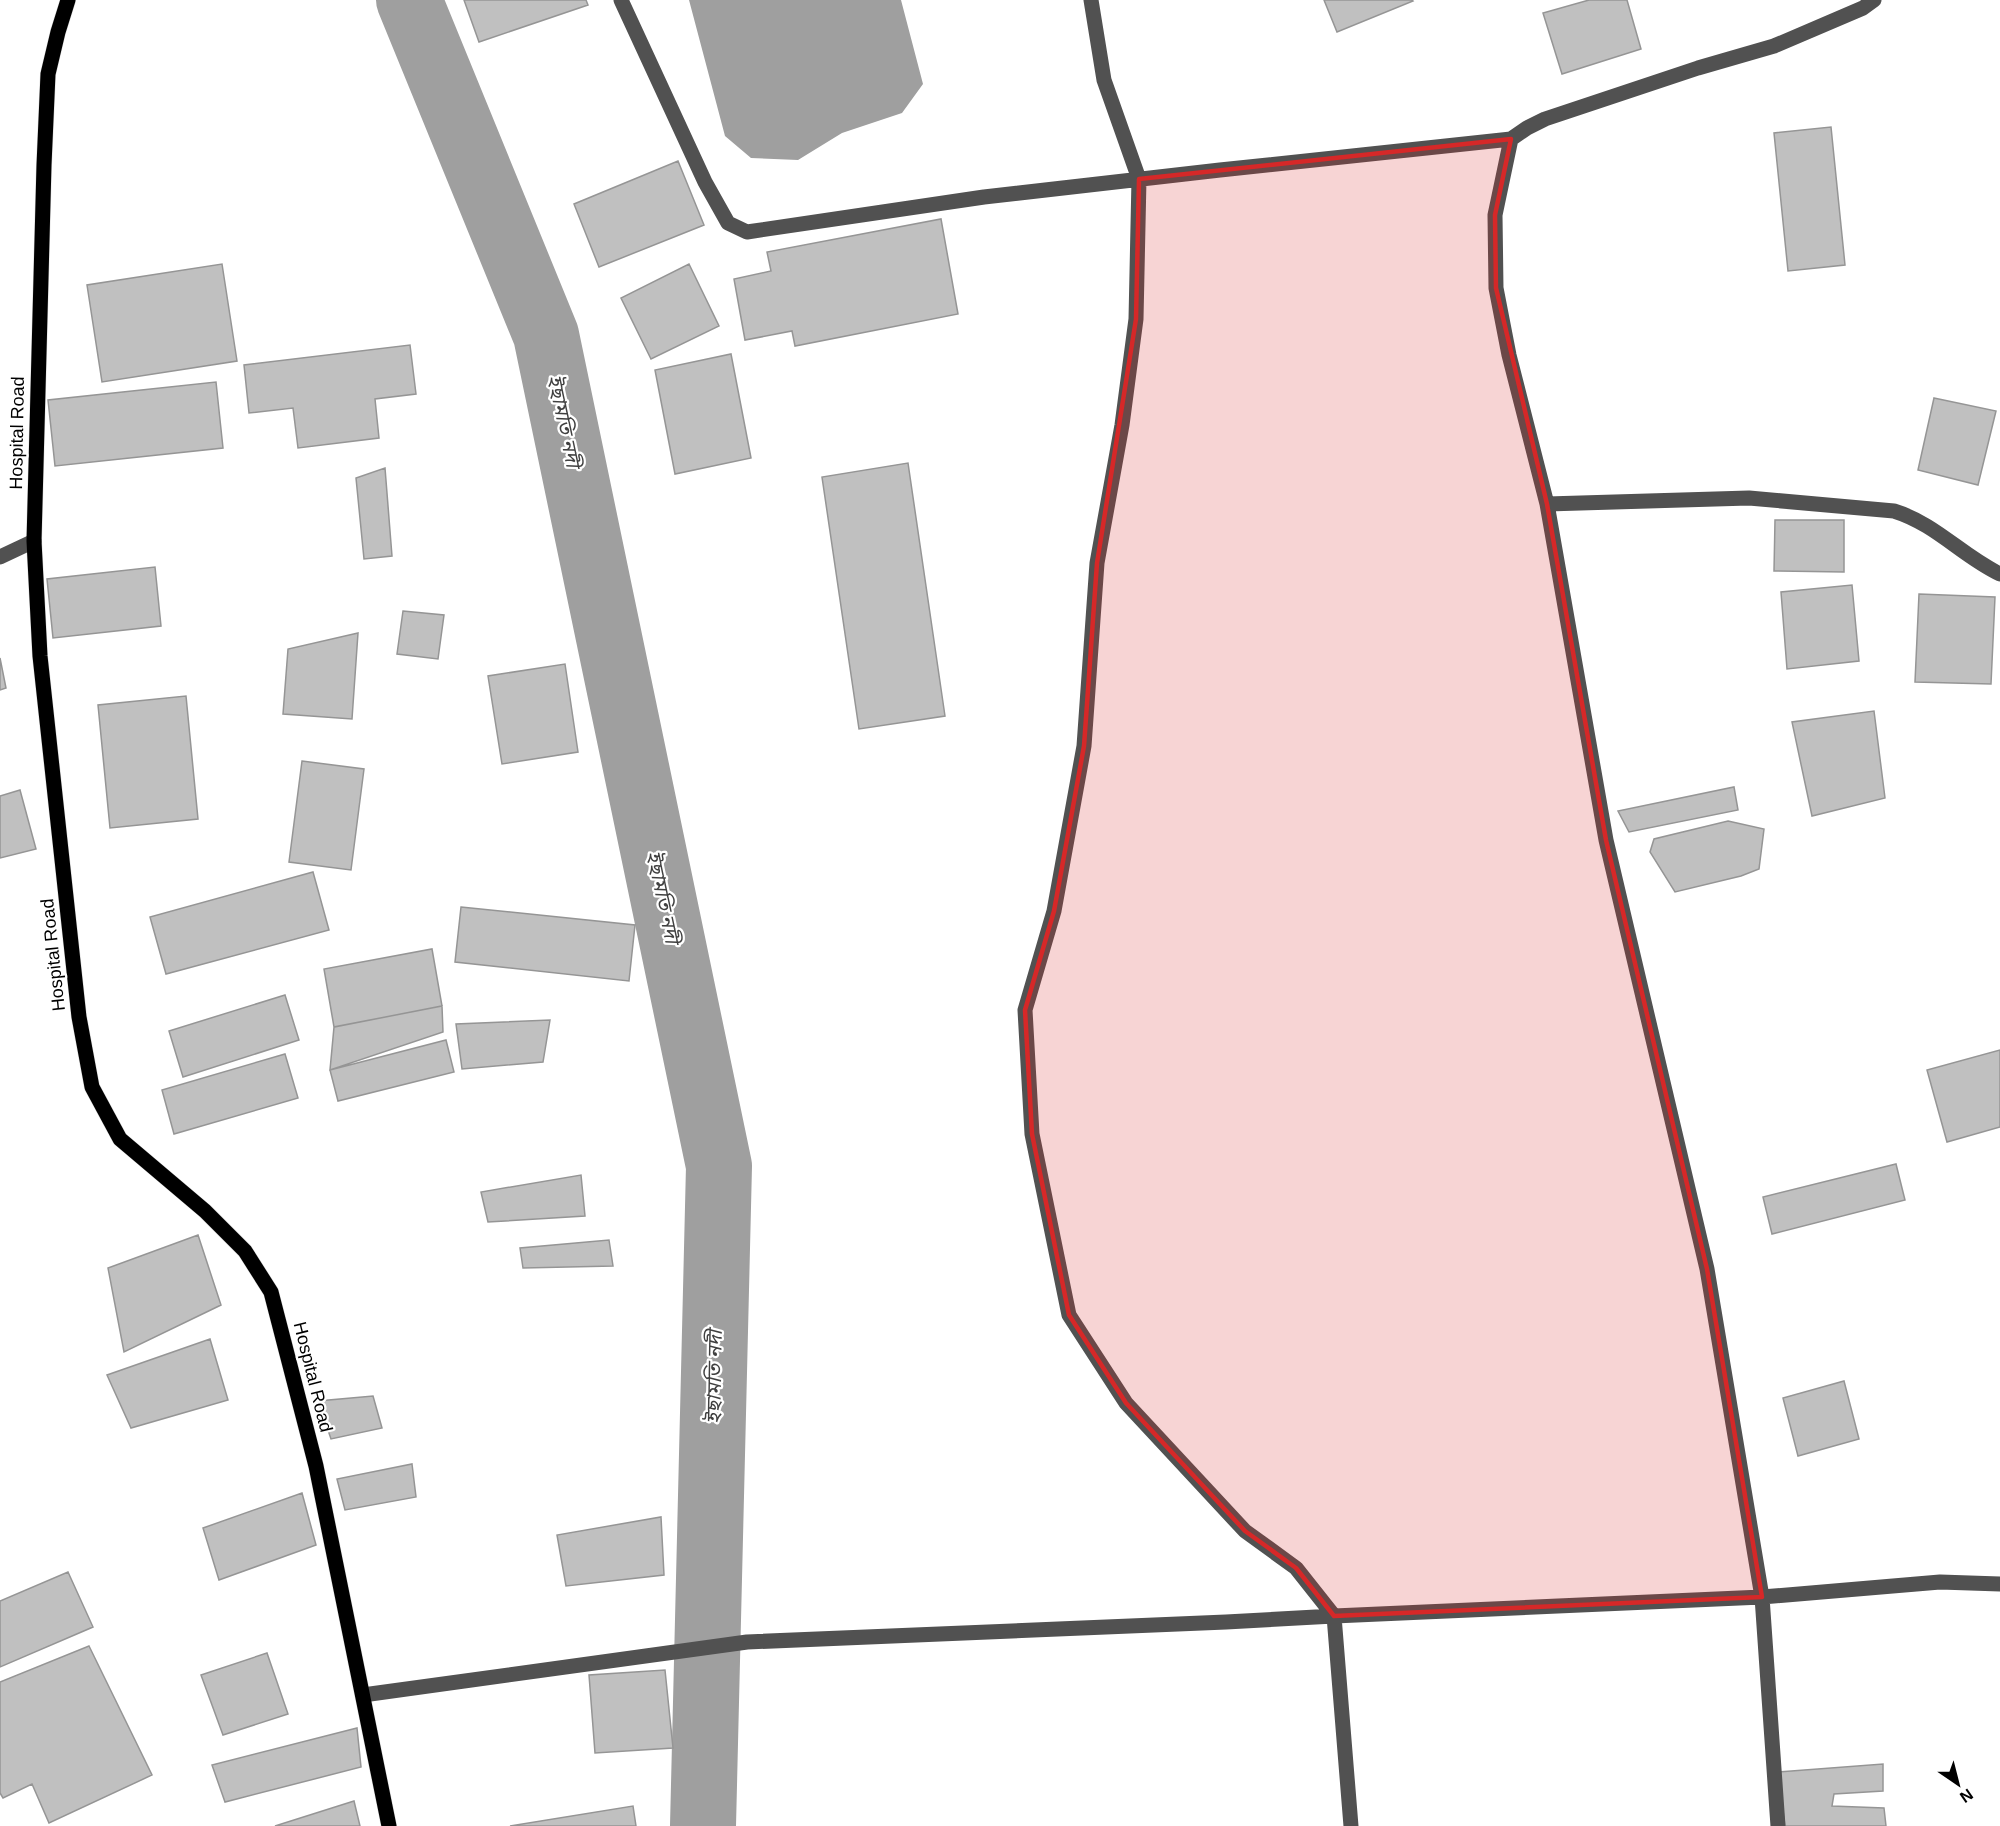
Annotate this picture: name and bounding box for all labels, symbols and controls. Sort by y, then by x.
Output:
water label: ইছামতি নদী [543,373,586,473]
street label: Hospital Road [6,376,28,490]
water label: ইছামতি নদী [642,849,685,949]
street label: Hospital Road [37,898,69,1012]
street label: Hospital Road [290,1320,336,1434]
water label: ইছামতি নদী [701,1326,726,1424]
north arrow [1928,1754,1988,1814]
text: N [1957,1786,1976,1806]

